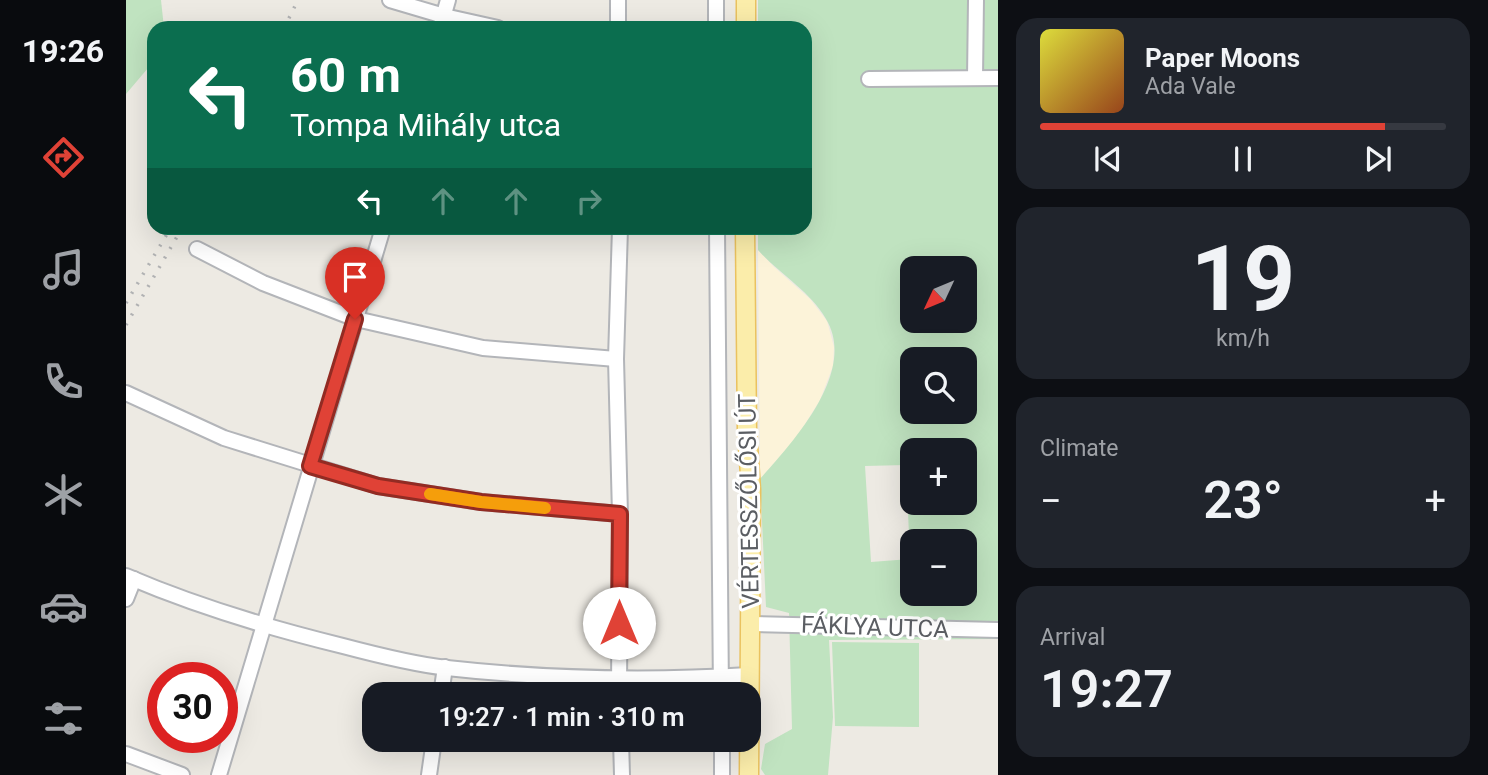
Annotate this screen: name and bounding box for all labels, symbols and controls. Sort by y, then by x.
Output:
text: 19:26 [22,32,104,70]
text: Paper Moons [1145,43,1300,73]
text: 60 m [290,47,401,104]
icon: left [175,49,266,140]
text: Ada Vale [1145,73,1236,100]
text: Tompa Mihály utca [290,106,561,144]
icon: directions [39,133,88,182]
icon: previous [1089,140,1127,178]
icon: pause [1224,140,1262,178]
icon: next [1359,140,1397,178]
icon: left [351,182,389,220]
icon: ahead [424,182,462,220]
icon: ahead [497,182,535,220]
icon: right [570,182,608,220]
text: 19 [1191,226,1295,332]
icon: music [39,245,88,294]
pin [325,247,385,319]
north arrow [900,256,976,332]
map controls [900,256,977,606]
icon: arrive [336,258,374,296]
text: km/h [1216,325,1270,352]
button: search [900,347,977,424]
icon: phone [39,357,88,406]
street label: VÉRTESSZŐLŐSI ÚT [733,393,765,609]
text: Climate [1040,435,1119,462]
button: + [900,438,977,515]
icon: climate [39,470,88,519]
text: 23° [1203,470,1283,531]
text: − [1040,479,1062,523]
text: + [1424,479,1446,523]
button: − [900,529,977,606]
icon: car [39,582,88,631]
position arrow [582,586,656,660]
street label: FÁKLYA UTCA [801,610,950,644]
text: Arrival [1040,624,1105,651]
text: 19:27 [1040,659,1173,720]
speed limit sign: 30 [147,662,238,753]
icon: filters [39,694,88,743]
text: 19:27 · 1 min · 310 m [438,702,685,732]

